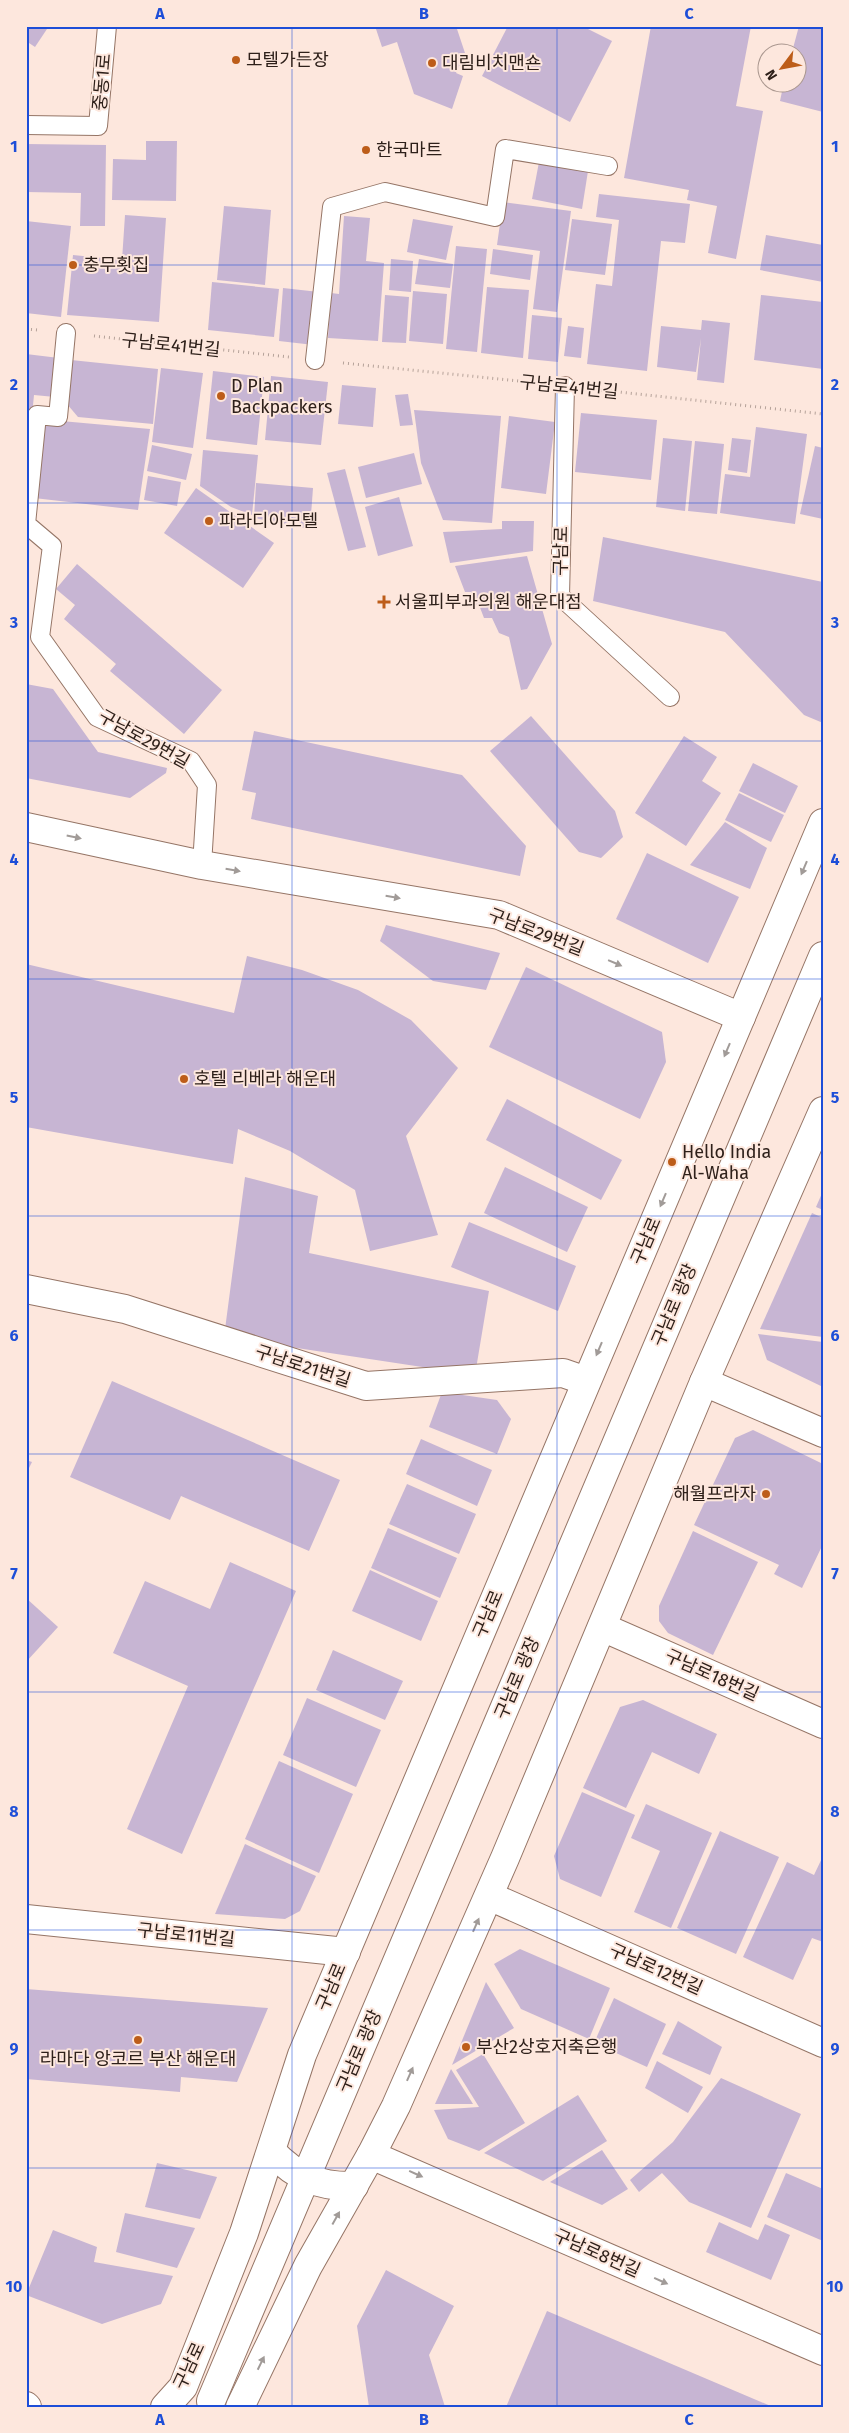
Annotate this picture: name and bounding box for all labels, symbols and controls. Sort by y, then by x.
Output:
text: A [154,4,165,23]
text: B [419,4,429,23]
text: C [684,4,694,23]
north arrow [756,42,806,92]
place label: 모텔가든장 [246,49,329,71]
street label: 중동1로 [89,52,115,112]
place label: 대림비치맨숀 [442,52,541,74]
marker: 모텔가든장 [230,54,242,66]
marker: 대림비치맨숀 [426,57,438,69]
text: N [762,66,781,83]
text: 1 [10,137,18,156]
text: 1 [831,137,839,156]
place label: 한국마트 [376,139,442,161]
marker: 한국마트 [360,144,372,156]
place label: 충무횟집 [83,254,149,276]
marker: 충무횟집 [67,259,79,271]
street label: 구남로41번길 [121,329,221,361]
street label: 구남로41번길 [519,371,619,403]
text: 2 [10,375,18,394]
place label: D Plan Backpackers [231,375,332,418]
text: 2 [831,375,839,394]
marker: D Plan Backpackers [215,390,227,402]
place label: 파라디아모텔 [219,510,318,532]
marker: 파라디아모텔 [203,515,215,527]
street label: 구남로 [550,526,572,576]
place label: 서울피부과의원 해운대점 [395,591,582,613]
marker: 서울피부과의원 해운대점 [377,595,391,609]
text: 3 [9,613,18,632]
text: 3 [830,613,839,632]
street label: 구남로29번길 [95,705,193,773]
one-way arrow [66,833,81,841]
text: 4 [9,850,19,869]
text: 4 [830,850,840,869]
one-way arrow [799,861,807,875]
one-way arrow [225,866,241,874]
one-way arrow [386,893,402,901]
street label: 구남로29번길 [485,904,587,960]
one-way arrow [607,960,622,967]
one-way arrow [722,1043,730,1057]
place label: 호텔 리베라 해운대 [194,1068,336,1090]
marker: 호텔 리베라 해운대 [178,1073,190,1085]
text: 5 [10,1088,19,1107]
text: 5 [831,1088,840,1107]
place label: Hello India Al-Waha [682,1141,771,1184]
marker: Hello India Al-Waha [666,1156,678,1168]
one-way arrow [659,1193,667,1207]
street label: 구남로 [626,1214,666,1268]
street label: 구남로 광장 [647,1260,701,1350]
text: 6 [9,1326,19,1345]
text: 6 [830,1326,840,1345]
street label: 구남로21번길 [252,1340,354,1392]
one-way arrow [595,1342,603,1356]
place label: 해월프라자 [673,1483,756,1505]
marker: 해월프라자 [760,1488,772,1500]
text: 7 [10,1564,18,1583]
text: 7 [831,1564,839,1583]
street label: 구남로 [468,1587,508,1641]
street label: 구남로 광장 [490,1633,544,1723]
street label: 구남로18번길 [662,1645,762,1705]
text: 8 [9,1802,19,1821]
text: 8 [830,1802,840,1821]
one-way arrow [472,1918,480,1932]
street label: 구남로11번길 [136,1919,236,1951]
street label: 구남로12번길 [606,1939,706,1999]
street label: 구남로 [311,1960,351,2014]
street label: 구남로 광장 [332,2006,386,2096]
marker: 라마다 앙코르 부산 해운대 [132,2034,144,2046]
place label: 부산2상호저축은행 [476,2036,617,2058]
text: 9 [10,2039,19,2058]
text: 9 [831,2039,840,2058]
marker: 부산2상호저축은행 [460,2041,472,2053]
place label: 라마다 앙코르 부산 해운대 [40,2048,236,2070]
one-way arrow [406,2067,414,2081]
one-way arrow [409,2171,423,2179]
one-way arrow [331,2212,340,2225]
street label: 구남로8번길 [550,2224,644,2282]
text: 10 [6,2277,22,2296]
one-way arrow [654,2277,668,2285]
text: 10 [827,2277,843,2296]
street label: 구남로 [169,2339,209,2393]
one-way arrow [257,2356,265,2370]
text: A [154,2410,165,2429]
text: B [419,2410,429,2429]
text: C [684,2410,694,2429]

